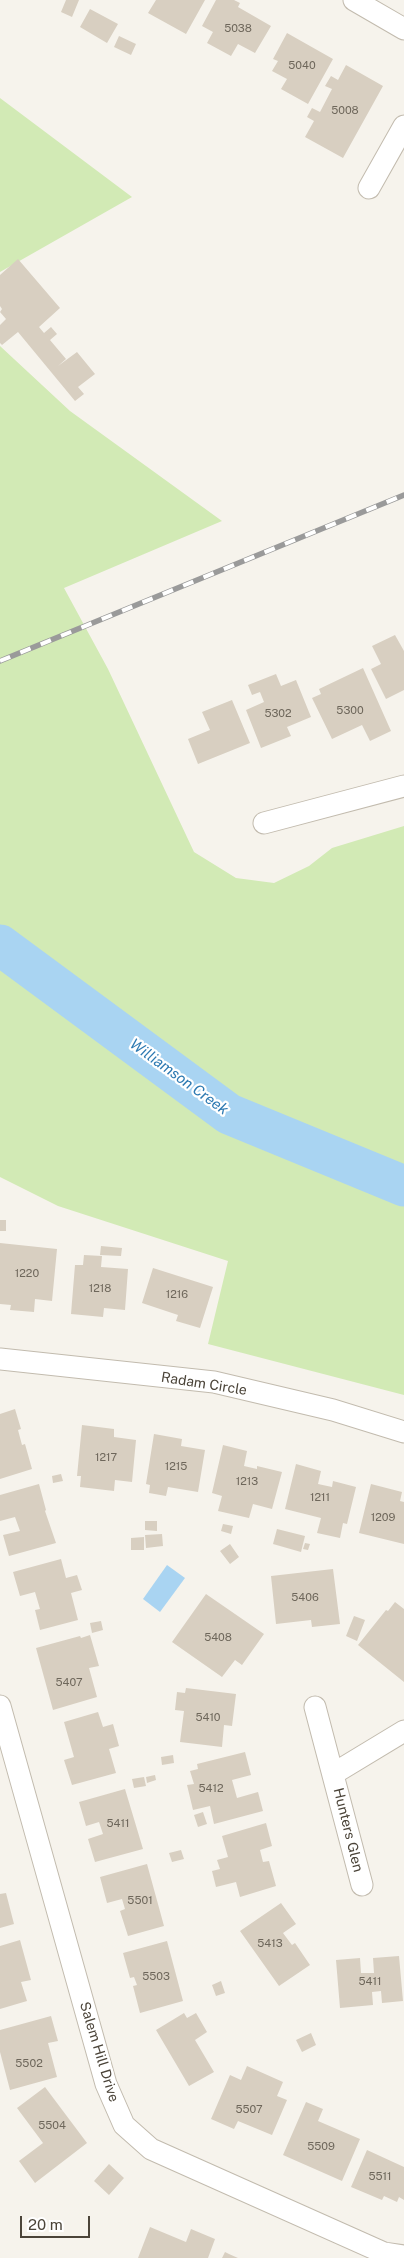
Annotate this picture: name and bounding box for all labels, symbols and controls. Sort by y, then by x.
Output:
house number: 5038 [224,22,252,36]
house number: 5040 [288,59,316,73]
house number: 5008 [331,104,359,118]
house number: 5300 [336,704,364,718]
house number: 5302 [264,707,292,721]
water label: Williamson Creek [126,1035,232,1119]
house number: 1220 [15,1267,39,1281]
house number: 1218 [89,1282,111,1296]
house number: 1216 [166,1288,188,1302]
street label: Radam Circle [160,1369,248,1399]
house number: 1217 [95,1451,117,1465]
house number: 1215 [165,1460,187,1474]
house number: 1213 [236,1475,258,1489]
house number: 1211 [310,1491,330,1505]
house number: 1209 [371,1511,395,1525]
house number: 5406 [291,1591,319,1605]
house number: 5408 [204,1631,232,1645]
house number: 5407 [55,1676,83,1690]
house number: 5410 [195,1711,221,1725]
house number: 5412 [199,1782,223,1796]
street label: Hunters Glen [329,1786,367,1874]
house number: 5411 [107,1817,129,1831]
house number: 5501 [127,1894,153,1908]
house number: 5413 [257,1937,283,1951]
house number: 5503 [142,1970,170,1984]
house number: 5411 [359,1975,381,1989]
street label: Salem Hill Drive [76,2000,122,2104]
house number: 5502 [15,2057,43,2071]
house number: 5507 [235,2103,263,2117]
house number: 5504 [38,2119,66,2133]
house number: 5509 [307,2140,335,2154]
house number: 5511 [368,2170,392,2184]
scale bar [22,2206,92,2238]
text: 20 m [28,2216,63,2233]

